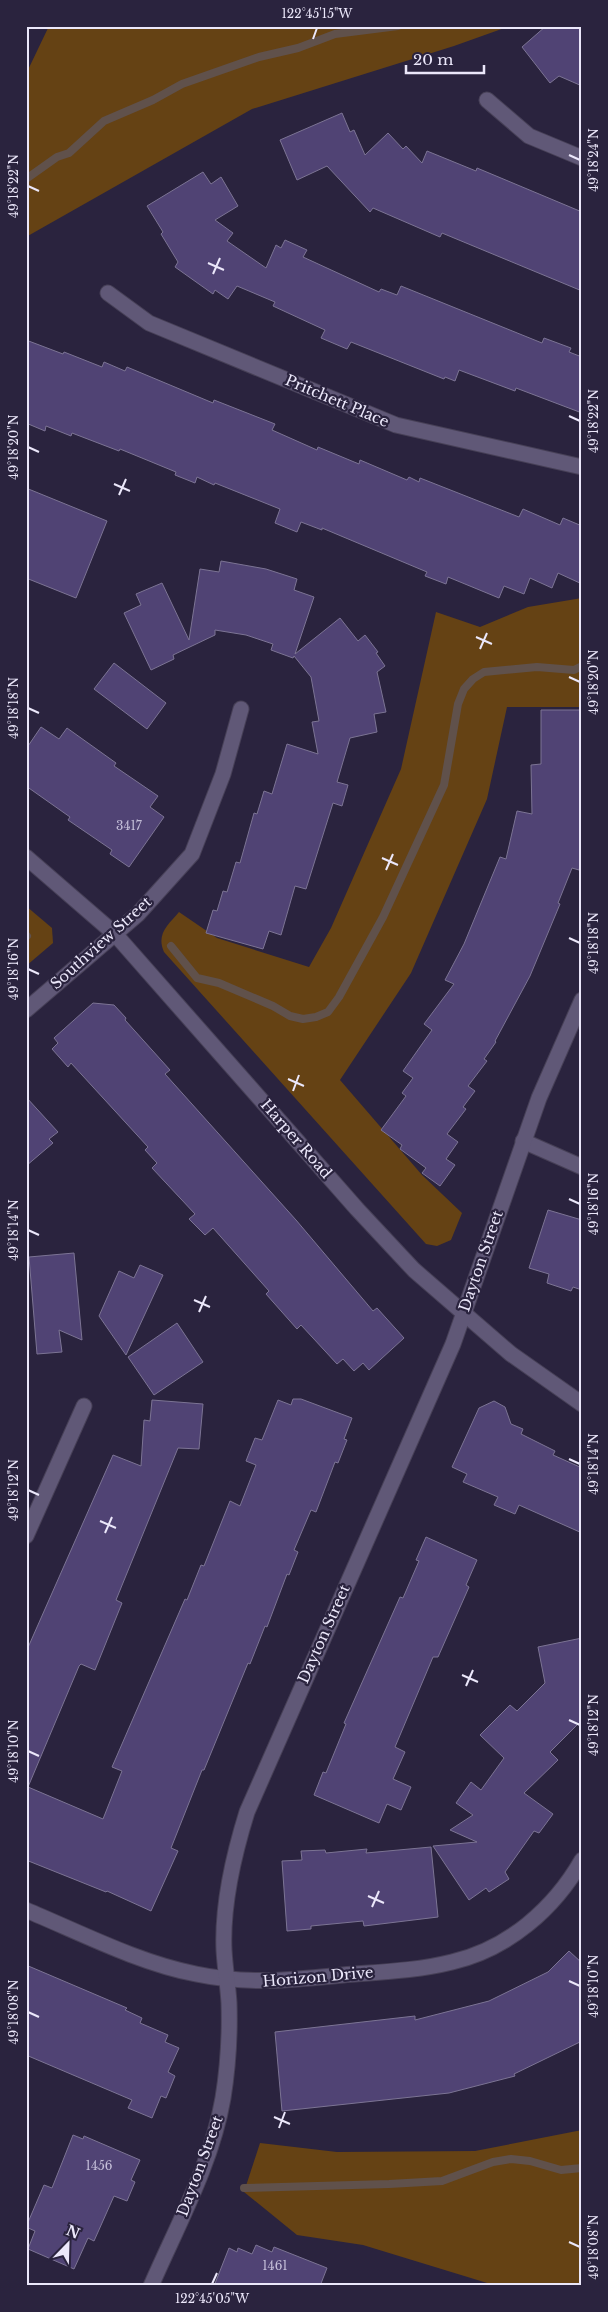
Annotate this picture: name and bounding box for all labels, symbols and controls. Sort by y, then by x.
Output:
text: 122°45'15"W [282,6,353,21]
scale bar [406,42,483,74]
text: 20 m [413,50,453,69]
text: 49°18'24"N [586,128,601,192]
text: 49°18'22"N [6,154,21,218]
street label: Pritchett Place [282,370,392,431]
text: 49°18'22"N [586,389,601,453]
text: 49°18'20"N [6,414,21,480]
text: 49°18'20"N [586,649,601,715]
text: 49°18'18"N [6,677,21,739]
house number: 3417 [116,818,143,833]
street label: Southview Street [46,892,155,993]
text: 49°18'18"N [586,912,601,974]
text: 49°18'16"N [6,938,21,1000]
street label: Harper Road [257,1095,336,1182]
text: 49°18'16"N [586,1173,601,1235]
text: 49°18'14"N [6,1199,21,1261]
street label: Dayton Street [454,1207,507,1314]
text: 49°18'14"N [586,1433,601,1495]
text: 49°18'12"N [6,1459,21,1521]
street label: Dayton Street [293,1581,354,1686]
text: 49°18'12"N [586,1694,601,1756]
text: 49°18'10"N [6,1719,21,1783]
text: 49°18'10"N [586,1954,601,2018]
street label: Horizon Drive [262,1962,374,1991]
text: 49°18'08"N [6,1979,21,2045]
street label: Dayton Street [172,2112,227,2219]
house number: 1456 [86,2158,113,2173]
text: 49°18'08"N [586,2214,601,2280]
north arrow [42,2220,92,2270]
text: N [64,2221,83,2243]
house number: 1461 [262,2258,288,2273]
text: 122°45'05"W [175,2291,250,2306]

